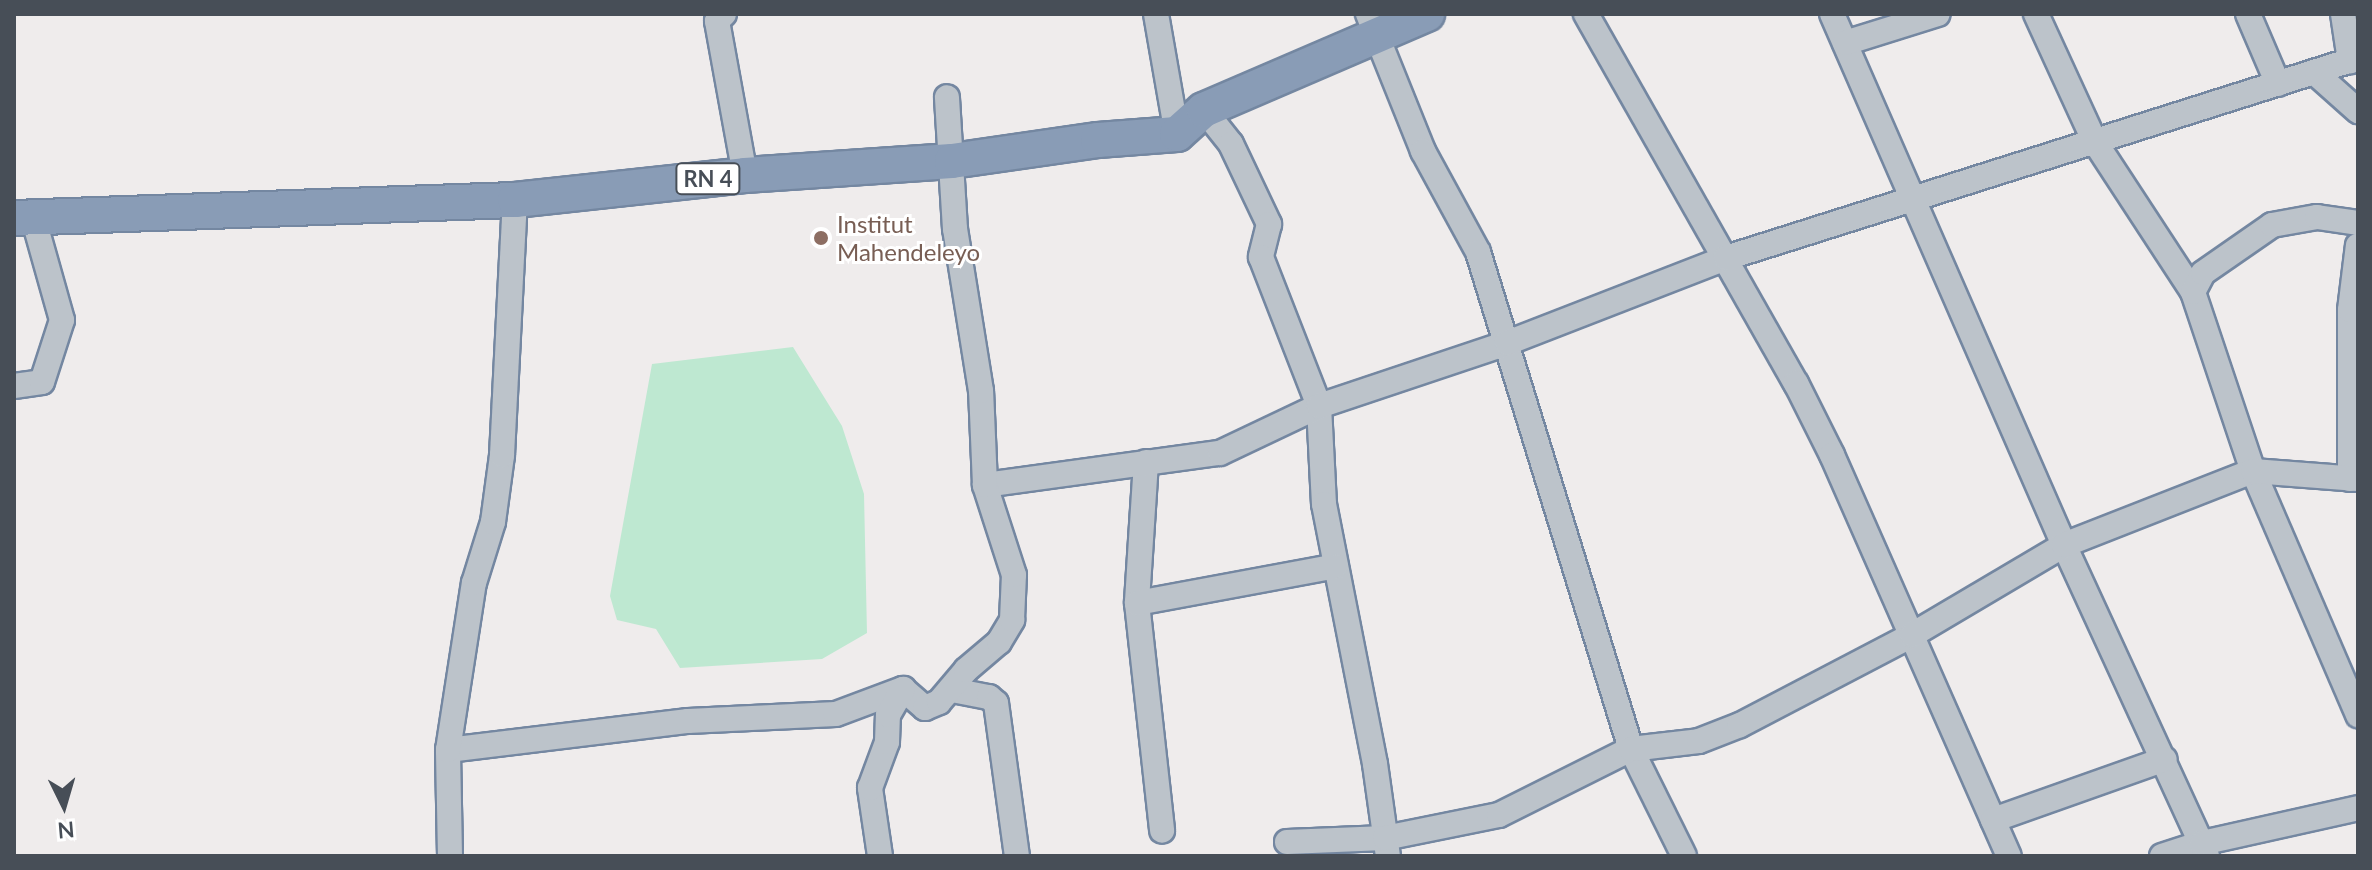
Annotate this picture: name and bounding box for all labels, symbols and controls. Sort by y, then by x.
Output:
road number: RN 4 [674,161,742,197]
place label: Institut Mahendeleyo [837,210,980,266]
marker: Institut Mahendeleyo [812,229,830,247]
north arrow [24,766,104,846]
text: N [57,816,76,845]

